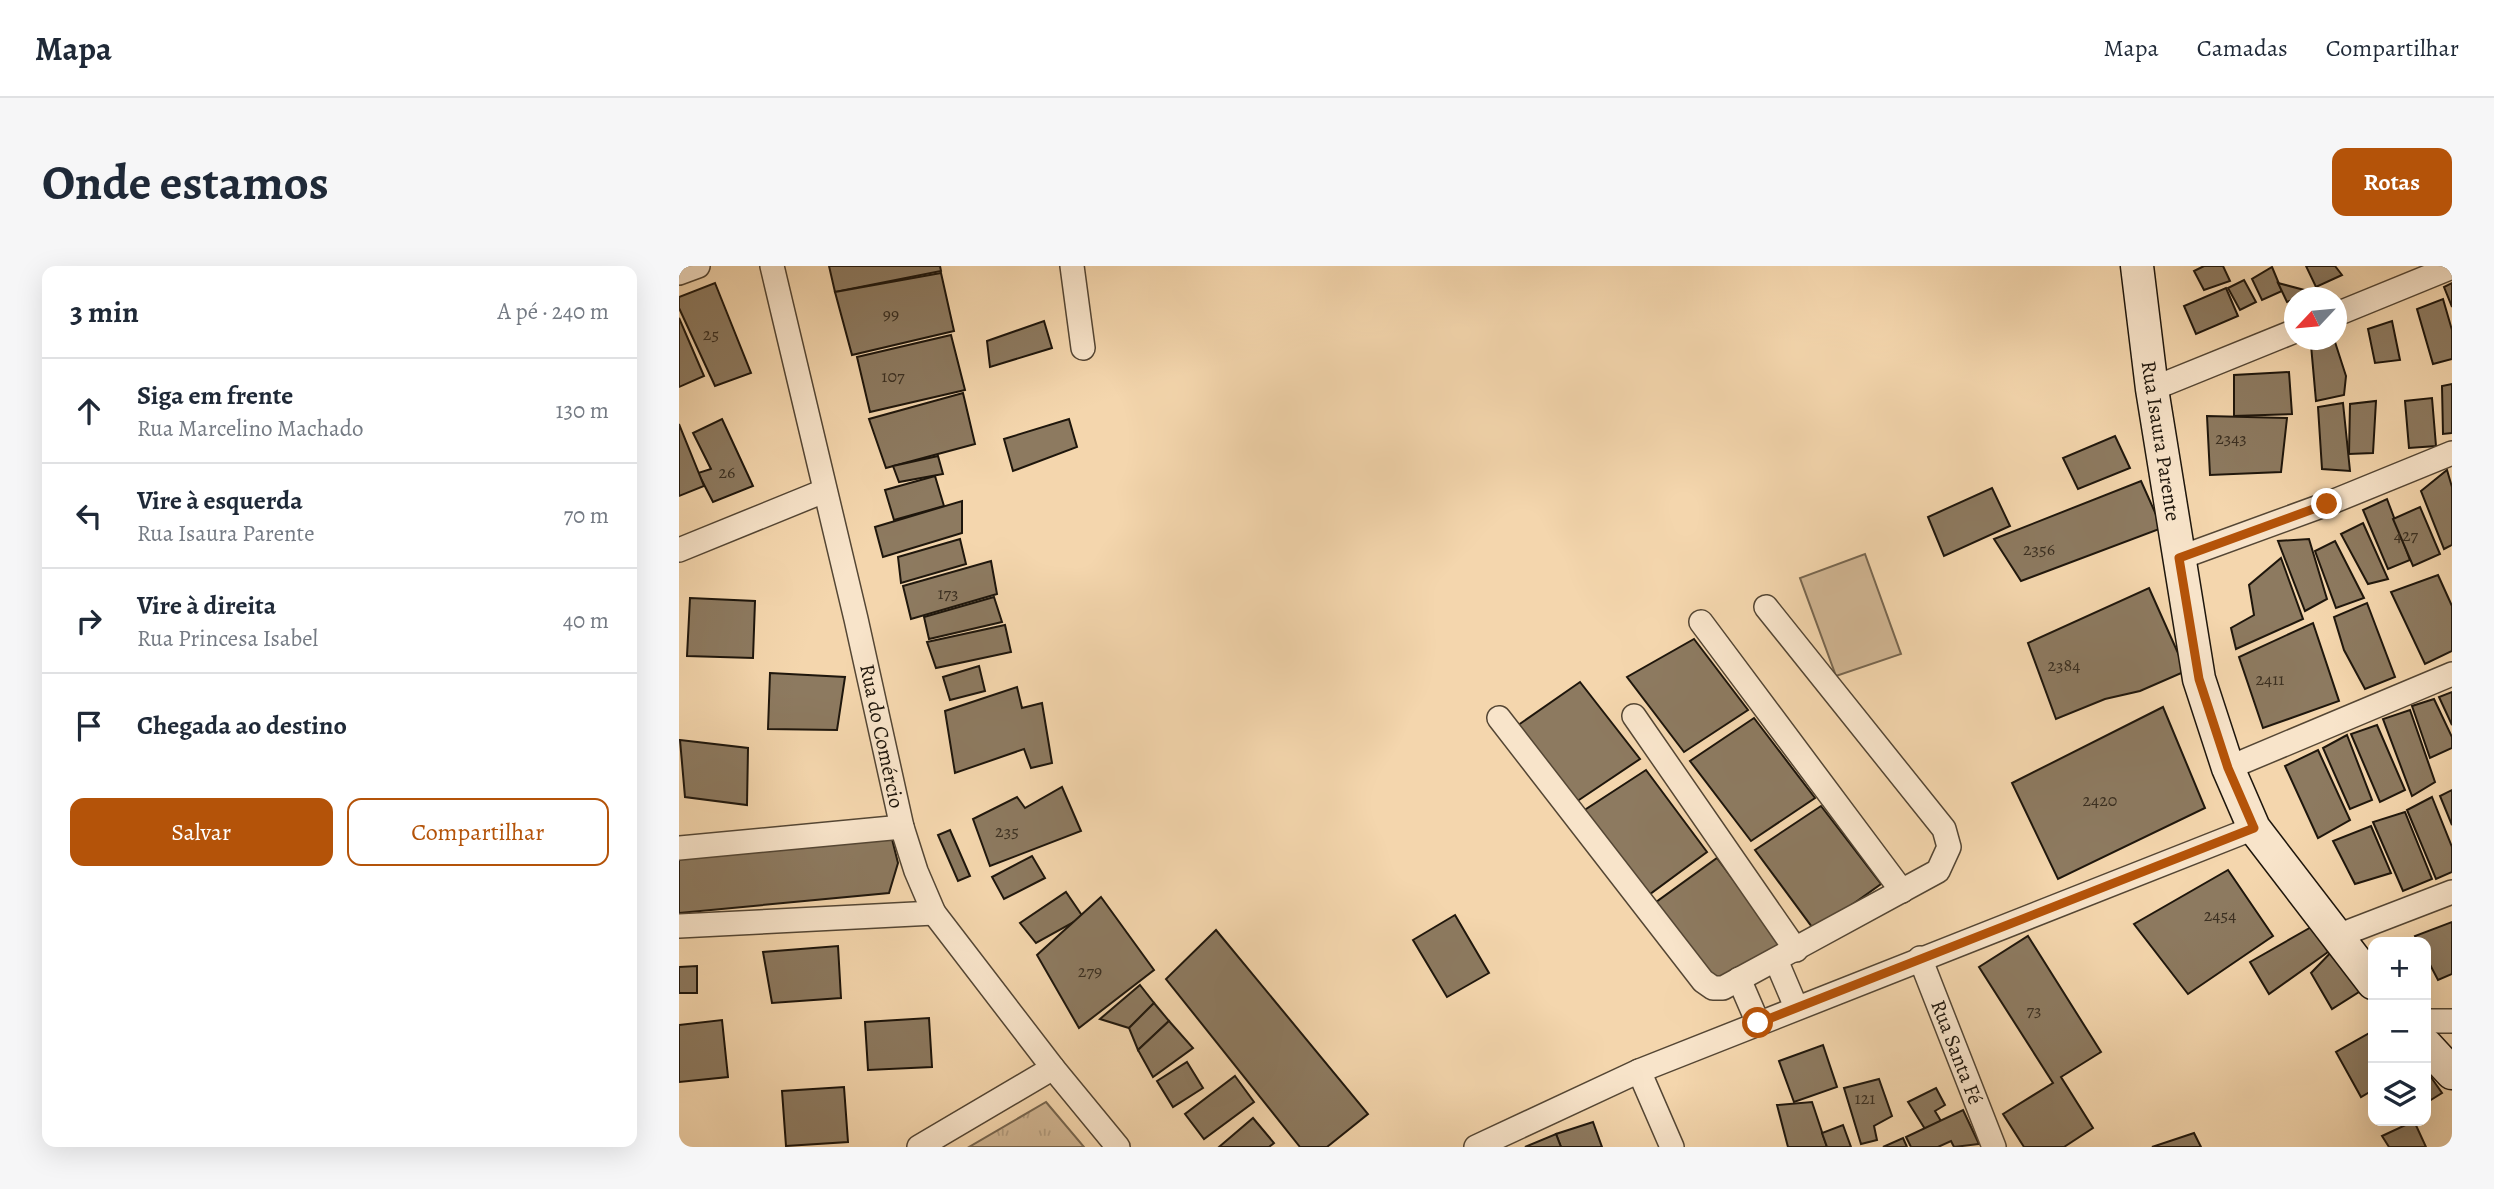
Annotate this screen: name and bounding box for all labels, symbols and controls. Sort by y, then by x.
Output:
text: Mapa [35,26,112,71]
text: Mapa [2104,32,2159,64]
text: Camadas [2197,32,2288,64]
text: Compartilhar [2326,32,2459,64]
button: Rotas [2332,148,2452,216]
text: Onde estamos [42,149,329,216]
north arrow [2284,287,2347,350]
text: 3 min [70,292,139,332]
text: A pé · 240 m [498,296,609,327]
house number: 99 [883,302,899,326]
house number: 25 [703,322,719,346]
street label: Rua Isaura Parente [2134,359,2188,523]
house number: 107 [881,364,905,388]
text: Siga em frente [137,378,293,413]
icon: ahead [70,392,108,430]
text: 130 m [556,395,609,426]
text: Rua Marcelino Machado [137,413,364,444]
house number: 2343 [2215,426,2247,450]
house number: 26 [719,460,735,484]
text: Vire à esquerda [137,483,303,518]
route end [2311,488,2342,519]
icon: left [70,497,108,535]
text: 70 m [563,500,609,531]
text: Rua Isaura Parente [137,518,315,549]
house number: 427 [2394,523,2419,547]
house number: 2356 [2023,537,2055,561]
house number: 173 [937,581,959,605]
text: Vire à direita [137,588,276,623]
icon: right [70,602,108,640]
text: 40 m [563,605,609,636]
text: Rua Princesa Isabel [137,623,318,654]
house number: 2384 [2048,653,2080,677]
street label: Rua do Comércio [853,661,911,811]
house number: 2411 [2255,667,2285,691]
icon: arrive [70,707,108,745]
text: Chegada ao destino [137,708,347,743]
house number: 2420 [2083,788,2117,812]
button: Salvar [70,798,333,866]
button: Compartilhar [347,798,609,866]
house number: 235 [995,819,1019,843]
house number: 2454 [2204,903,2236,927]
map controls [2368,937,2431,1126]
button: + [2368,937,2431,1000]
house number: 279 [1078,959,1102,983]
street label: Rua Santa Fé [1924,996,1990,1108]
house number: 73 [2026,998,2042,1022]
button: − [2368,1000,2431,1063]
route start [1742,1007,1773,1038]
button: layers [2368,1063,2431,1126]
house number: 121 [1855,1086,1875,1110]

